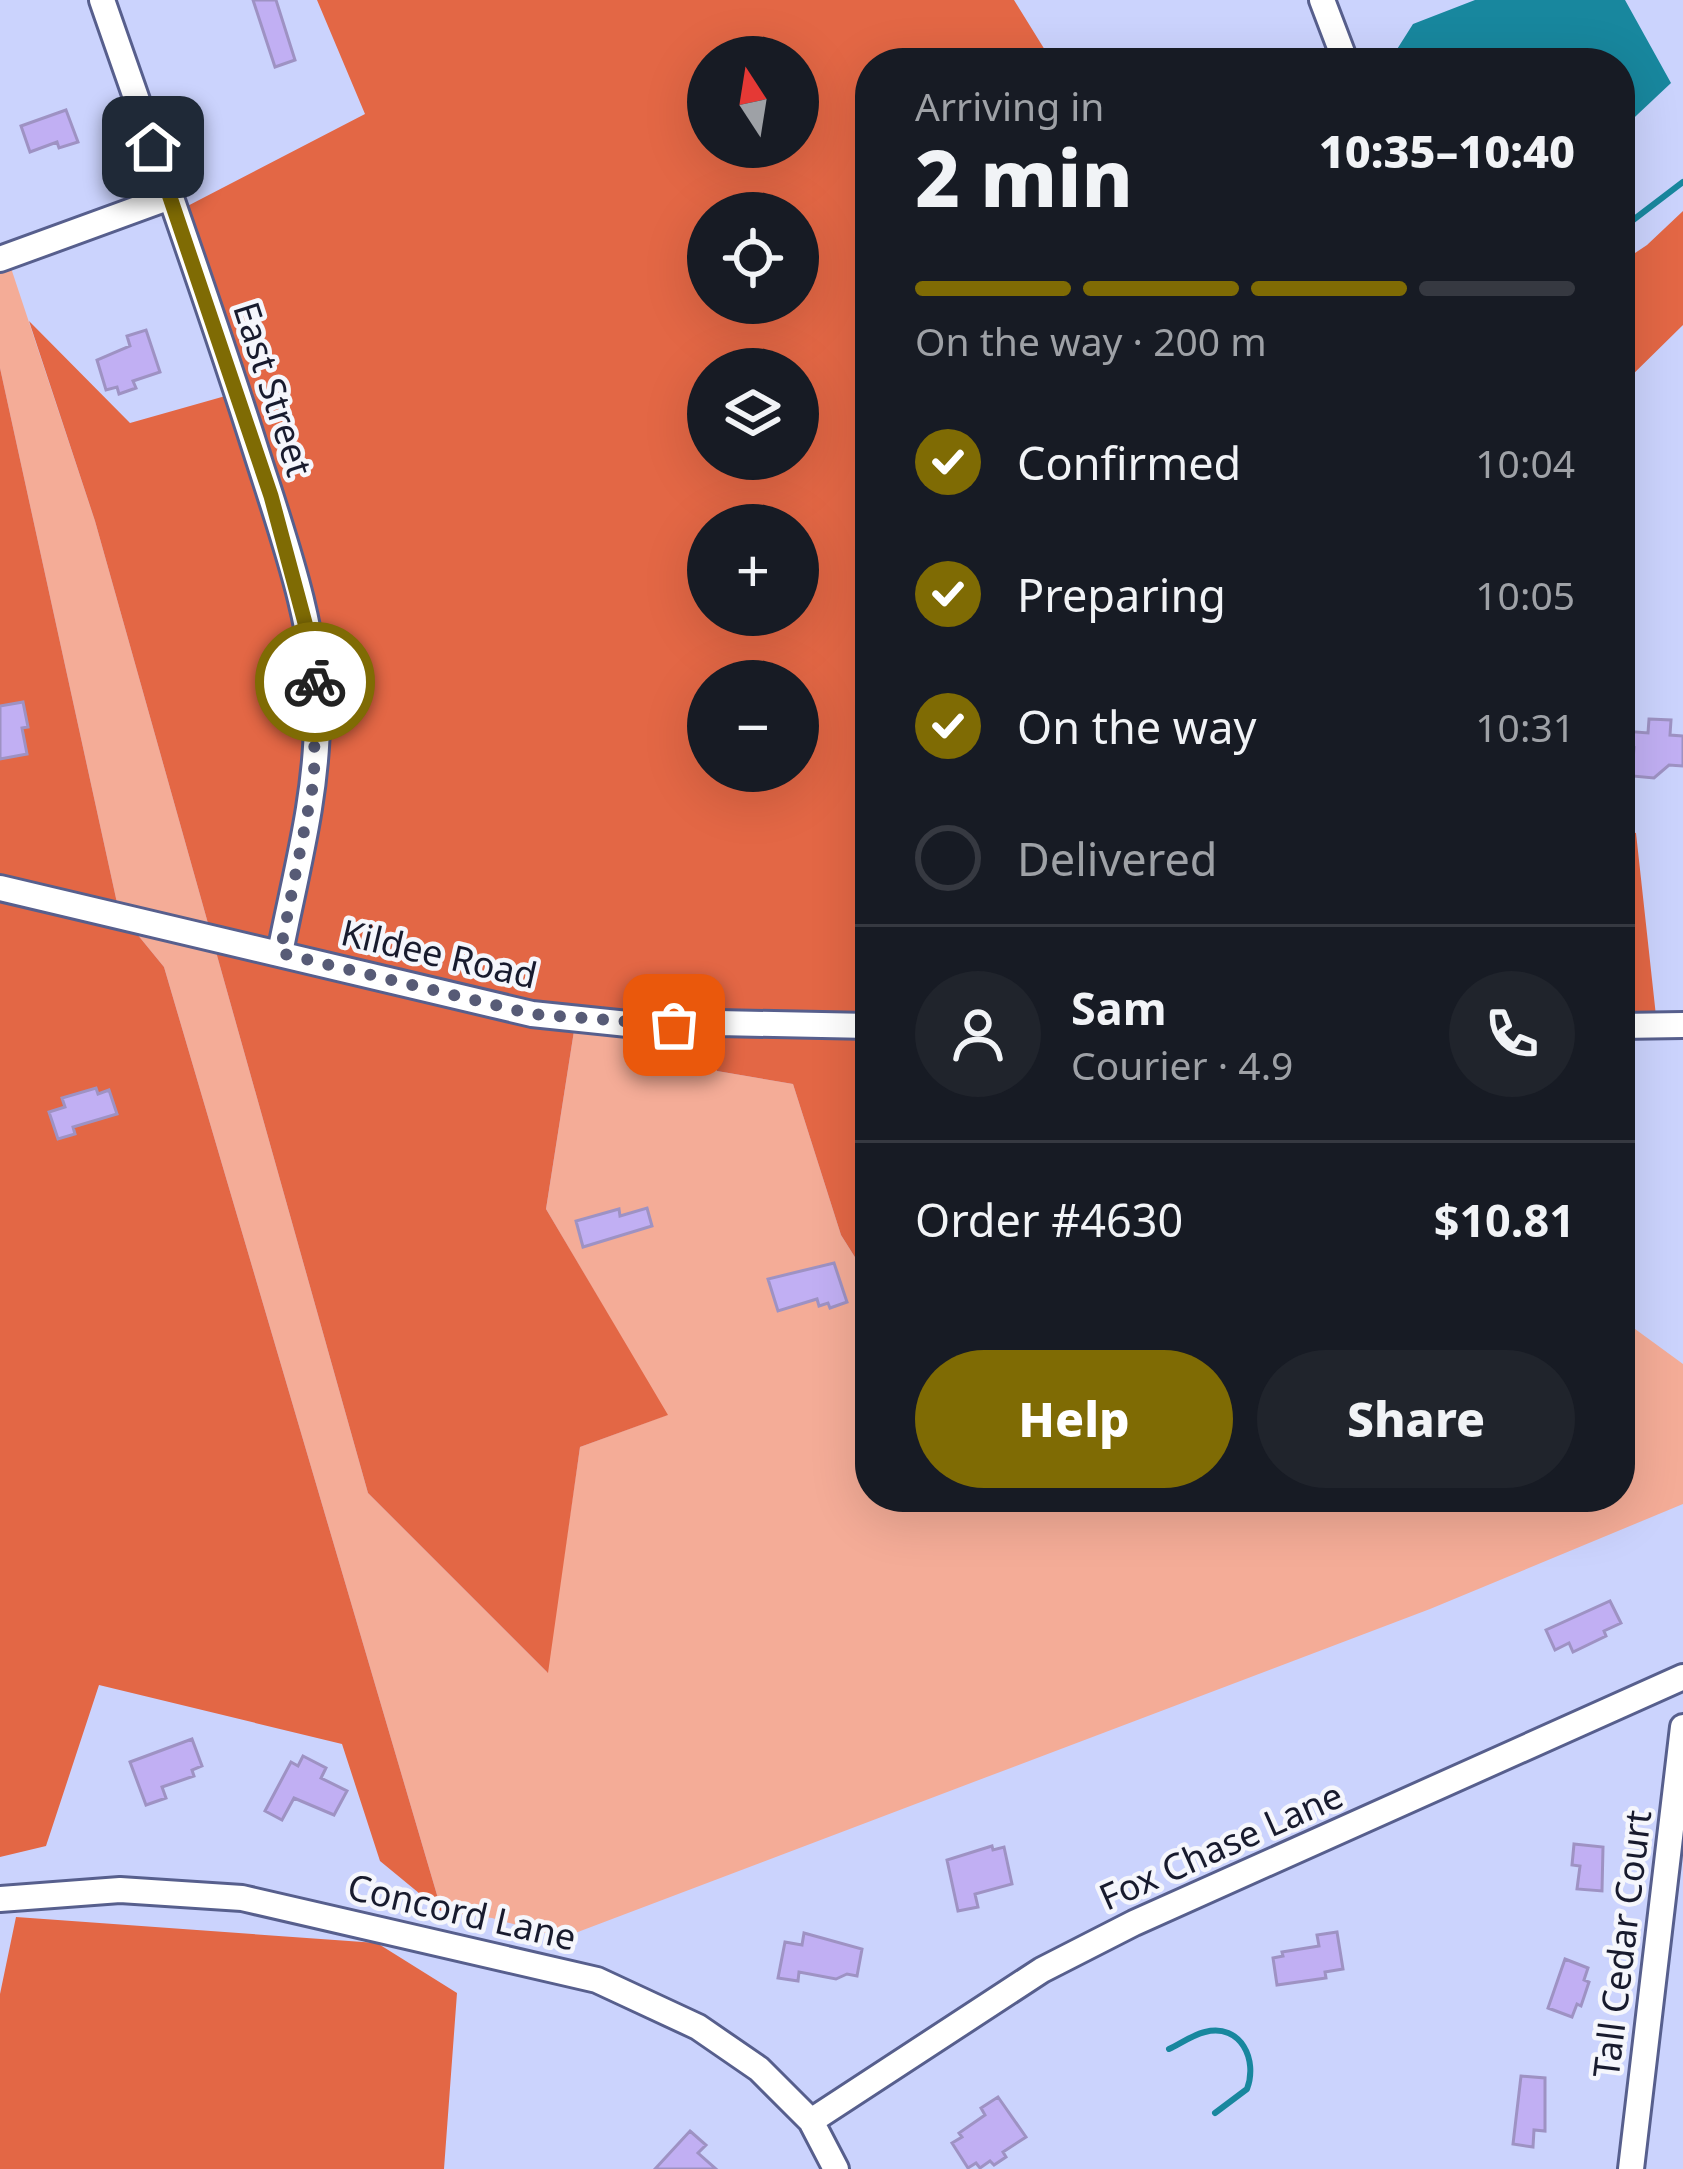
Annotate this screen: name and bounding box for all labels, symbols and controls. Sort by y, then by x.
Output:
north arrow [687,36,819,168]
map controls [687,36,819,792]
text: Arriving in [915,79,1104,132]
pin [102,96,204,198]
icon: home [120,114,186,180]
text: 10:35–10:40 [1319,120,1575,181]
text: 2 min [915,124,1133,230]
button: locate [687,192,819,324]
street label: East Street [222,296,325,482]
text: On the way · 200 m [915,314,1267,367]
button: layers [687,348,819,480]
icon: check [915,429,981,495]
text: Confirmed [1017,432,1241,493]
text: 10:04 [1475,436,1575,489]
button: + [687,504,819,636]
icon: check [915,561,981,627]
text: Preparing [1017,564,1226,625]
text: 10:05 [1475,568,1575,621]
courier [255,622,375,742]
icon: bike [282,649,348,715]
button: − [687,660,819,792]
icon: check [915,693,981,759]
text: On the way [1017,696,1256,757]
text: 10:31 [1475,700,1575,753]
text: Delivered [1017,828,1217,889]
street label: Kildee Road [336,907,542,1000]
button: person [915,971,1041,1097]
button: phone [1449,971,1575,1097]
pin [623,974,725,1076]
text: Sam [1071,977,1167,1038]
icon: bag [641,992,707,1058]
text: Courier · 4.9 [1071,1038,1293,1091]
text: Order #4630 [915,1189,1183,1250]
text: $10.81 [1434,1189,1575,1250]
button: Help [915,1350,1233,1488]
button: Share [1257,1350,1575,1488]
street label: Fox Chase Lane [1091,1770,1350,1921]
street label: Tall Cedar Court [1581,1807,1662,2081]
street label: Concord Lane [343,1861,581,1962]

